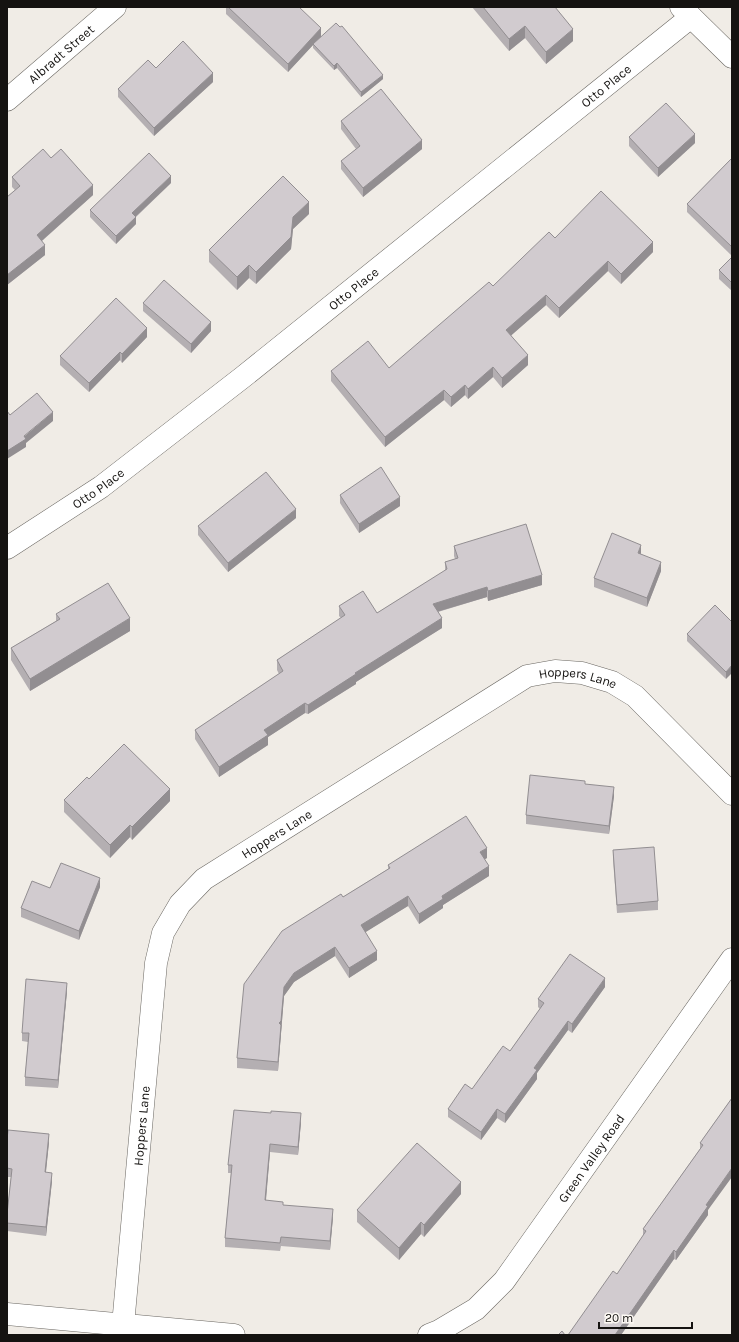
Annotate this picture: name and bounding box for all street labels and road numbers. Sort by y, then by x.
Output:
street label: Albradt Street [25,22,97,87]
street label: Otto Place [578,61,634,110]
street label: Otto Place [325,264,382,313]
street label: Otto Place [70,465,127,512]
street label: Hoppers Lane [537,664,620,692]
street label: Hoppers Lane [239,806,315,862]
street label: Hoppers Lane [131,1085,153,1166]
street label: Green Valley Road [555,1111,628,1205]

